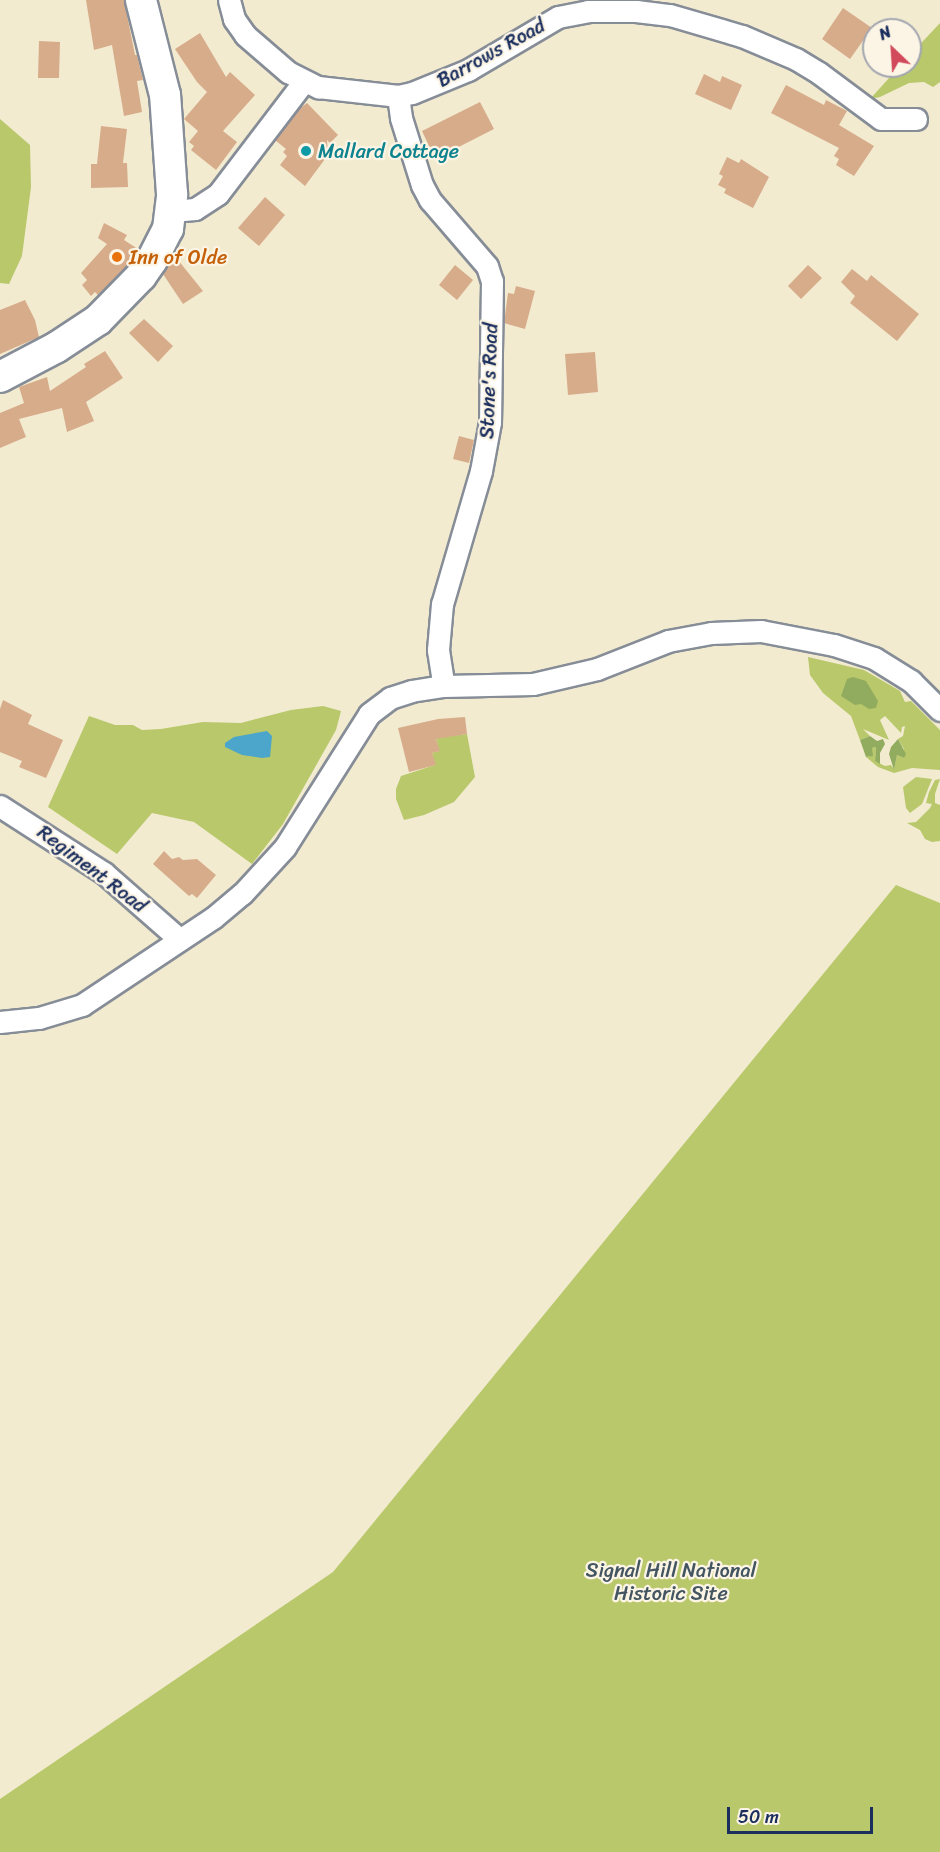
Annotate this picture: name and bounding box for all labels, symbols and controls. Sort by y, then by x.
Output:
street label: Barrows Road [433,13,549,93]
north arrow [862,18,922,78]
text: N [874,18,896,49]
place label: Mallard Cottage [318,139,459,163]
marker: Mallard Cottage [299,144,313,158]
place label: Inn of Olde [129,245,227,269]
marker: Inn of Olde [110,250,124,264]
street label: Stone's Road [475,322,503,440]
street label: Regiment Road [33,820,151,918]
park label: Signal Hill National Historic Site [586,1559,756,1606]
scale bar [730,1795,876,1833]
text: 50 m [738,1801,779,1833]

